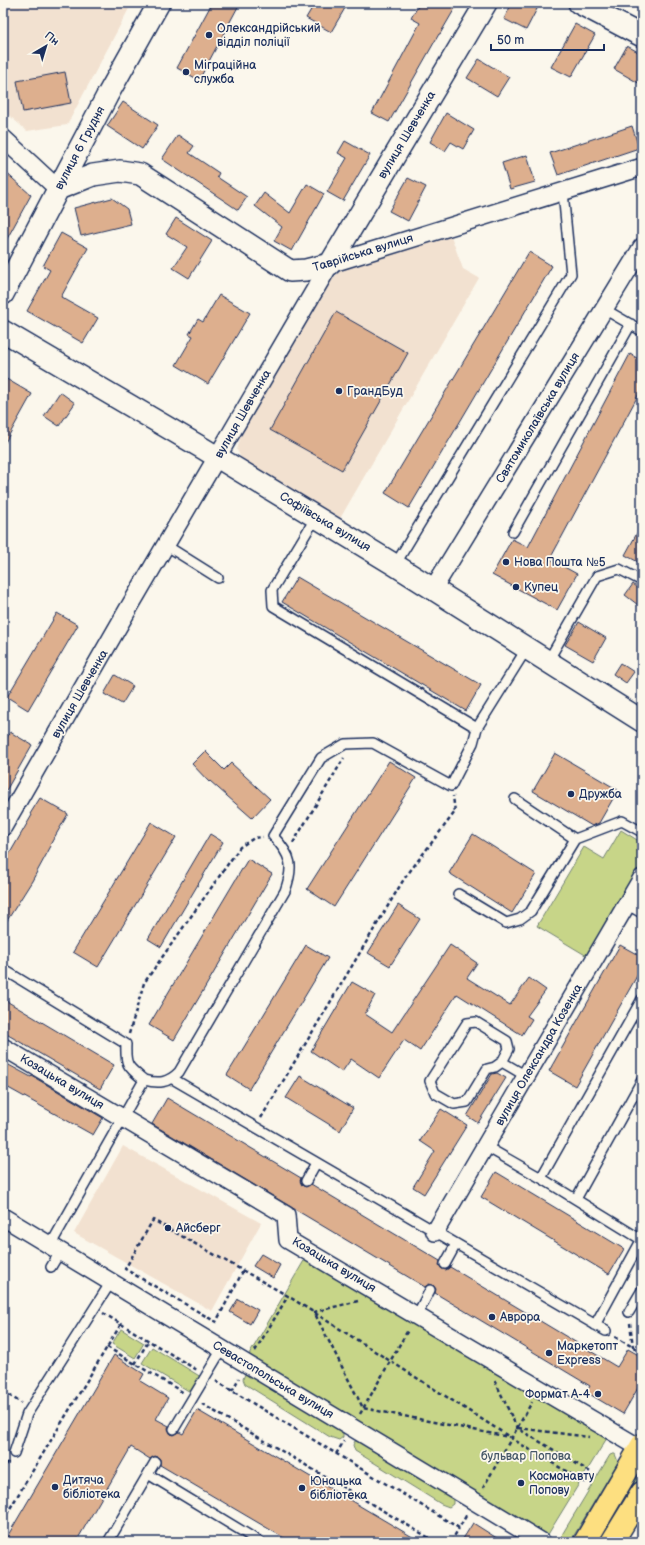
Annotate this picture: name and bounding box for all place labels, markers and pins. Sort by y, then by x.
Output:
place label: Олександрійський відділ поліції [217,21,321,50]
marker: Олександрійський відділ поліції [204,30,214,40]
place label: Міграційна служба [194,58,256,87]
marker: Міграційна служба [181,67,191,77]
place label: ГрандБуд [347,384,403,399]
marker: ГрандБуд [334,386,344,396]
place label: Нова Пошта №5 [514,555,606,570]
marker: Нова Пошта №5 [501,557,511,567]
place label: Купец [524,580,558,595]
marker: Купец [511,582,521,592]
place label: Дружба [579,787,622,802]
marker: Дружба [566,789,576,799]
place label: Айсберг [175,1221,221,1236]
marker: Айсберг [163,1223,173,1233]
place label: Аврора [499,1310,540,1325]
marker: Аврора [487,1312,497,1322]
place label: Маркетопт Express [557,1339,619,1368]
marker: Маркетопт Express [544,1348,554,1358]
place label: Формат А-4 [525,1387,591,1402]
marker: Формат А-4 [593,1389,603,1399]
place label: Космонавту Попову [529,1469,595,1498]
place label: Дитяча бібліотека [63,1473,120,1502]
place label: Юнацька бібліотека [310,1474,367,1503]
marker: Космонавту Попову [516,1478,526,1488]
marker: Дитяча бібліотека [50,1482,60,1492]
marker: Юнацька бібліотека [297,1483,307,1493]

